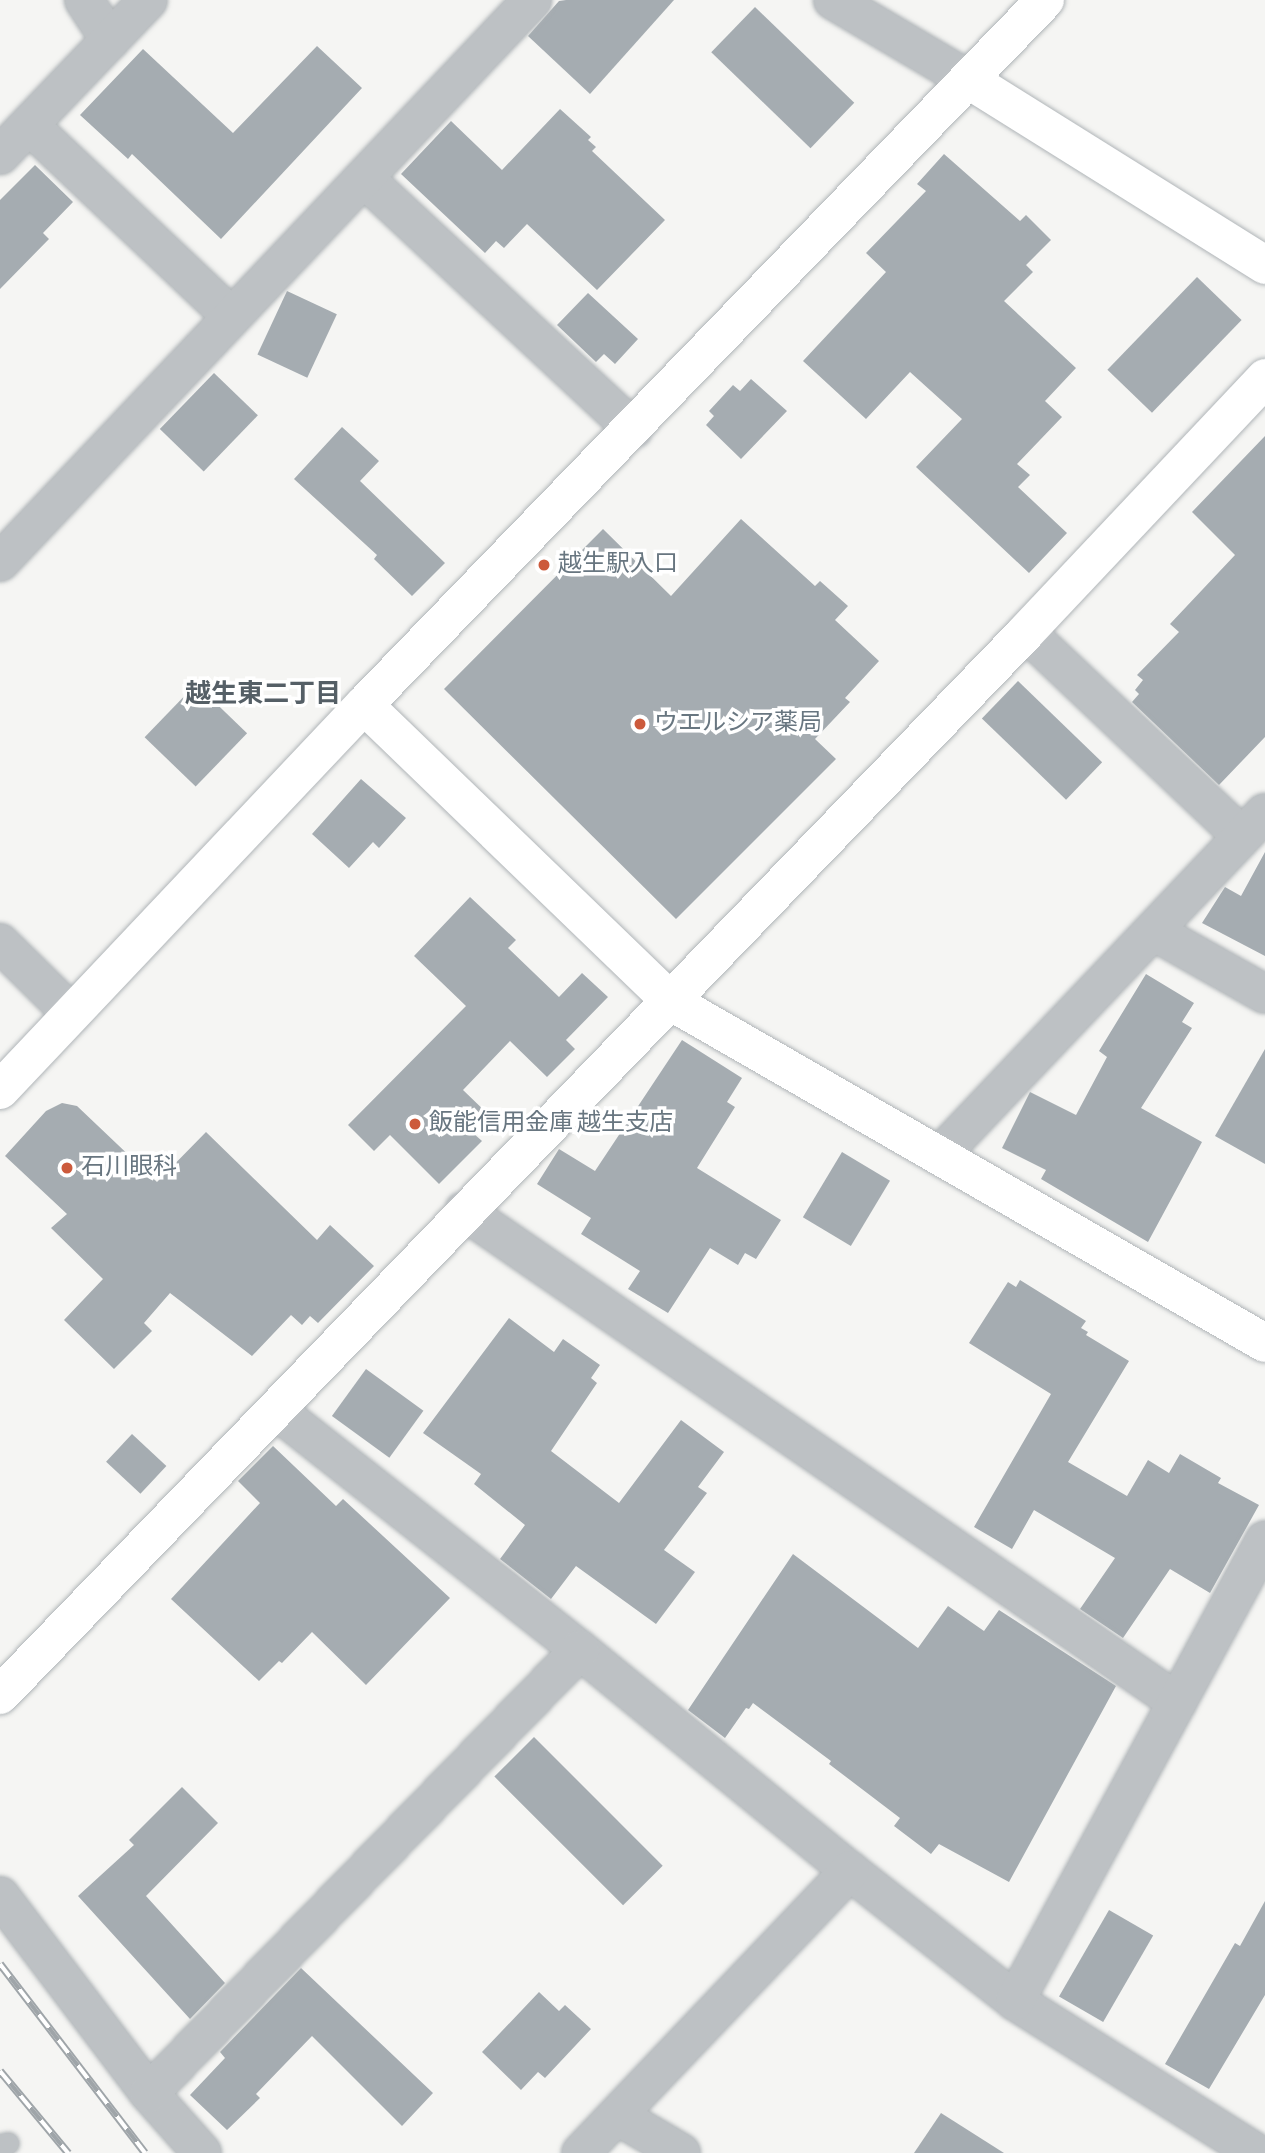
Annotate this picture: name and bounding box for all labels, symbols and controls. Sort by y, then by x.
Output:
place label: 越生駅入口 [558,551,678,579]
marker: 越生駅入口 [536,557,552,573]
district label: 越生東二丁目 [185,679,341,711]
place label: ウエルシア薬局 [654,710,822,738]
marker: ウエルシア薬局 [632,716,648,732]
place label: 飯能信用金庫 越生支店 [429,1110,673,1138]
marker: 飯能信用金庫 越生支店 [407,1116,423,1132]
place label: 石川眼科 [81,1154,177,1182]
marker: 石川眼科 [59,1160,75,1176]

